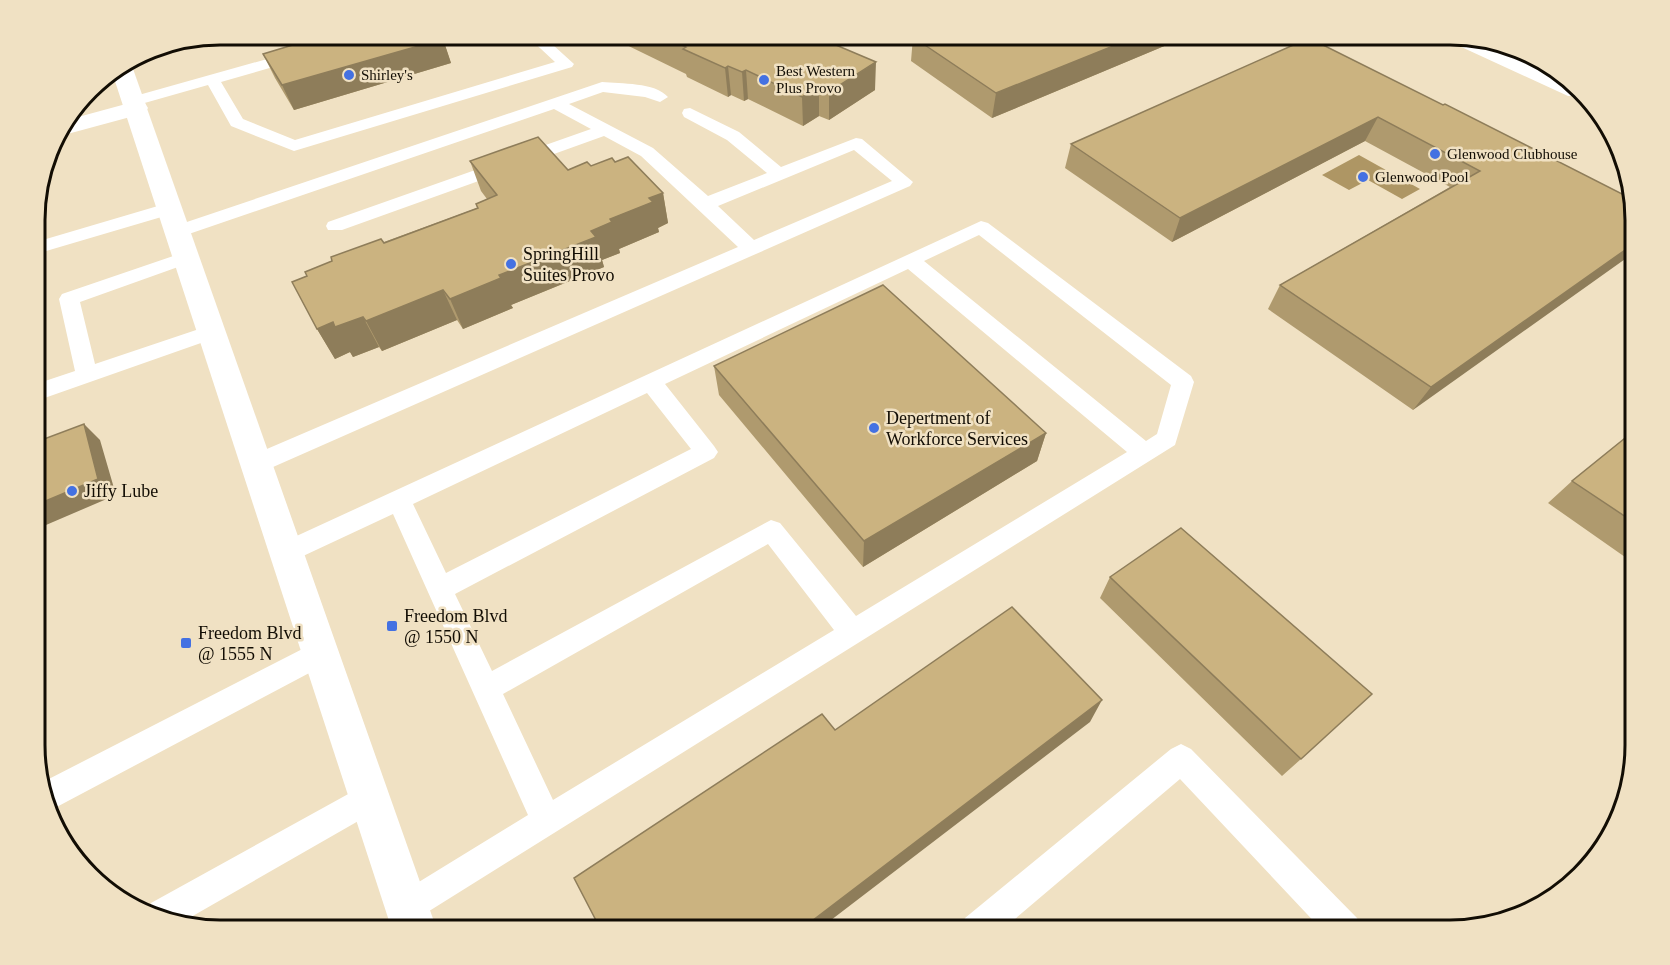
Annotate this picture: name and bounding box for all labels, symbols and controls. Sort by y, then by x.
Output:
place label: Best Western Plus Provo [776,63,855,96]
place label: Shirley's [361,67,413,83]
marker: Shirley's [342,68,356,82]
marker: Best Western Plus Provo [757,73,771,87]
place label: Glenwood Clubhouse [1447,146,1578,162]
marker: Glenwood Clubhouse [1428,147,1442,161]
place label: Glenwood Pool [1375,169,1469,185]
marker: Glenwood Pool [1356,170,1370,184]
place label: SpringHill Suites Provo [523,244,615,285]
marker: SpringHill Suites Provo [504,257,518,271]
place label: Depertment of Workforce Services [886,408,1028,449]
marker: Depertment of Workforce Services [867,421,881,435]
place label: Jiffy Lube [84,481,158,501]
marker: Jiffy Lube [65,484,79,498]
place label: Freedom Blvd @ 1550 N [404,606,508,647]
marker: Freedom Blvd @ 1550 N [385,619,399,633]
place label: Freedom Blvd @ 1555 N [198,623,302,664]
marker: Freedom Blvd @ 1555 N [179,636,193,650]

